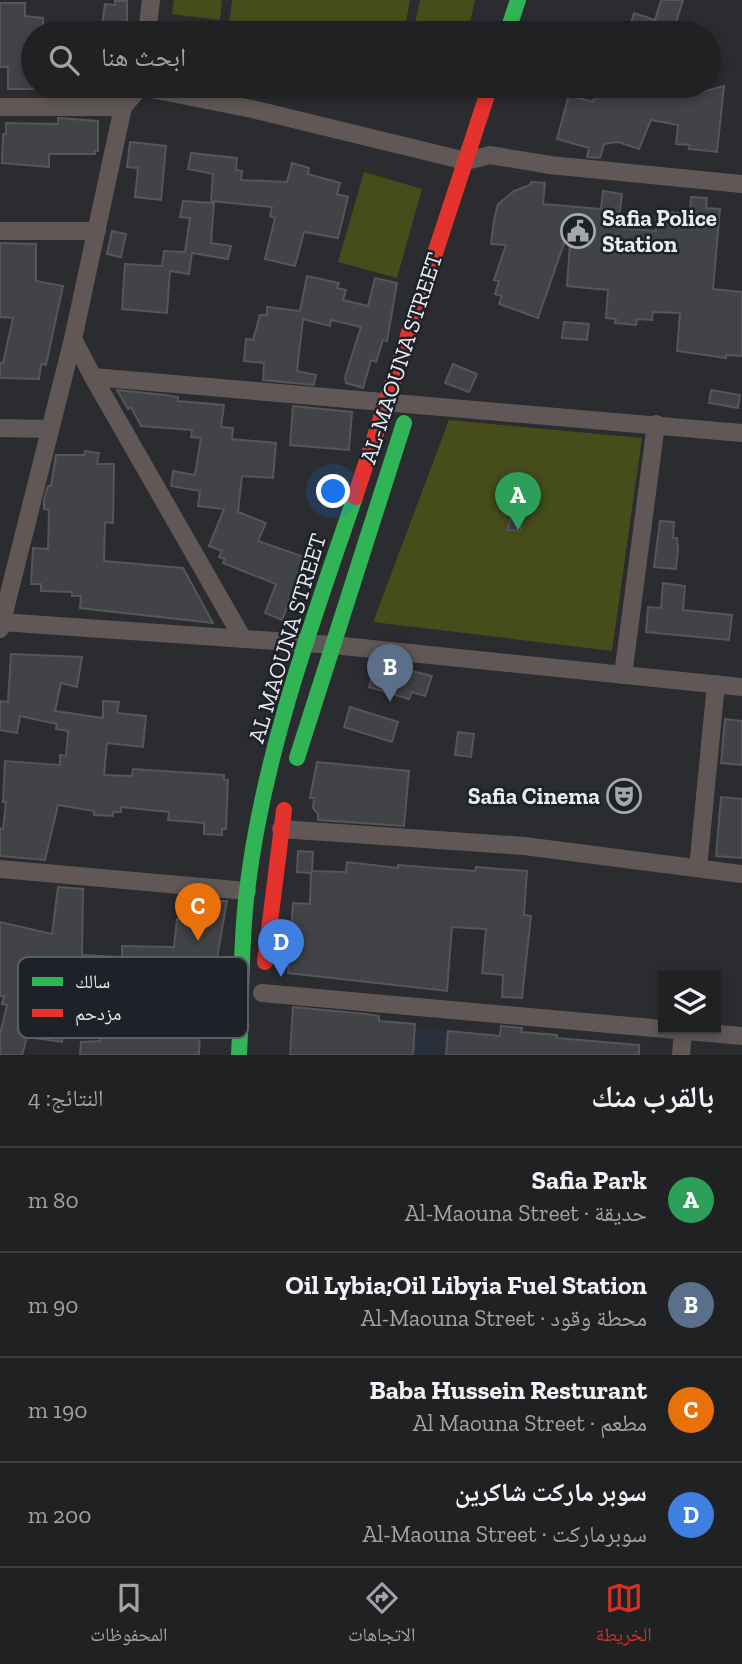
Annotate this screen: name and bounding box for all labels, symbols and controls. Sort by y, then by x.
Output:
search box [21,21,721,98]
icon: search [45,41,83,79]
text: ابحث هنا [101,41,186,73]
place label: Safia Police Station [602,204,717,258]
public building icon: Safia Police Station [559,212,597,250]
street label: AL-MAOUNA STREET [354,249,448,467]
pin: A [495,472,541,530]
your location [316,474,350,508]
street label: AL MAOUNA STREET [242,530,332,746]
pin: B [367,644,413,702]
theatre icon: Safia Cinema [605,777,643,815]
place label: Safia Cinema [468,782,600,810]
pin: C [175,883,221,941]
pin: D [258,919,304,977]
legend [18,957,248,1038]
text: سالك [75,970,110,993]
map controls [658,971,721,1034]
button: layers [658,971,721,1034]
text: مزدحم [75,1002,121,1026]
text: بالقرب منك [591,1079,714,1115]
text: النتائج: 4 [28,1084,104,1112]
text: Safia Park [532,1164,647,1196]
text: 80 m [28,1186,79,1214]
text: A [683,1186,699,1214]
text: حديقة · Al-Maouna Street [405,1199,647,1227]
text: Oil Lybia;Oil Libyia Fuel Station [285,1269,647,1301]
text: 90 m [28,1291,79,1319]
text: B [684,1291,698,1319]
text: محطة وقود · Al-Maouna Street [361,1304,647,1332]
text: Baba Hussein Resturant [370,1374,647,1406]
text: 190 m [28,1396,87,1424]
text: C [684,1396,698,1424]
text: مطعم · Al Maouna Street [413,1409,647,1437]
text: سوبر ماركت شاكرين [455,1476,647,1508]
text: 200 m [28,1501,91,1529]
text: D [683,1501,699,1529]
text: سوبرماركت · Al-Maouna Street [362,1520,647,1548]
tab: المحفوظات [90,1579,168,1653]
tab: الاتجاهات [348,1579,415,1653]
tab: الخريطة [596,1579,652,1653]

